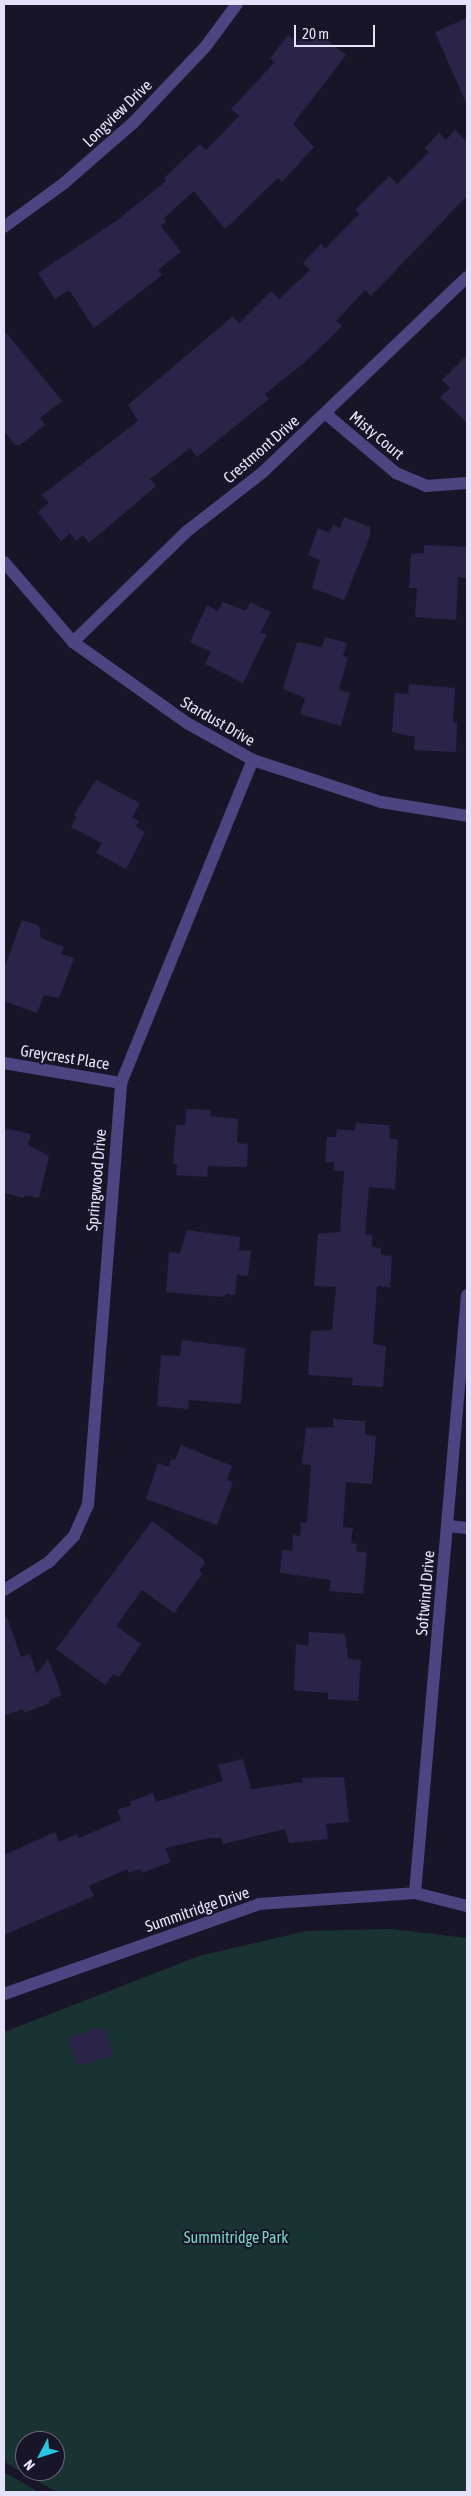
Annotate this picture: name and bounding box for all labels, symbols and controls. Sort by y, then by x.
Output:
scale bar [296,15,377,47]
text: 20 m [302,25,329,42]
street label: Longview Drive [78,75,156,151]
street label: Misty Court [346,407,408,463]
street label: Crestmont Drive [219,411,303,487]
street label: Stardust Drive [178,692,258,750]
street label: Greycrest Place [19,1040,111,1074]
street label: Springwood Drive [82,1128,110,1232]
street label: Softwind Drive [412,1550,438,1636]
street label: Summitridge Drive [142,1882,252,1936]
park label: Summitridge Park [184,2227,288,2247]
north arrow [15,2431,65,2481]
text: N [20,2457,38,2473]

